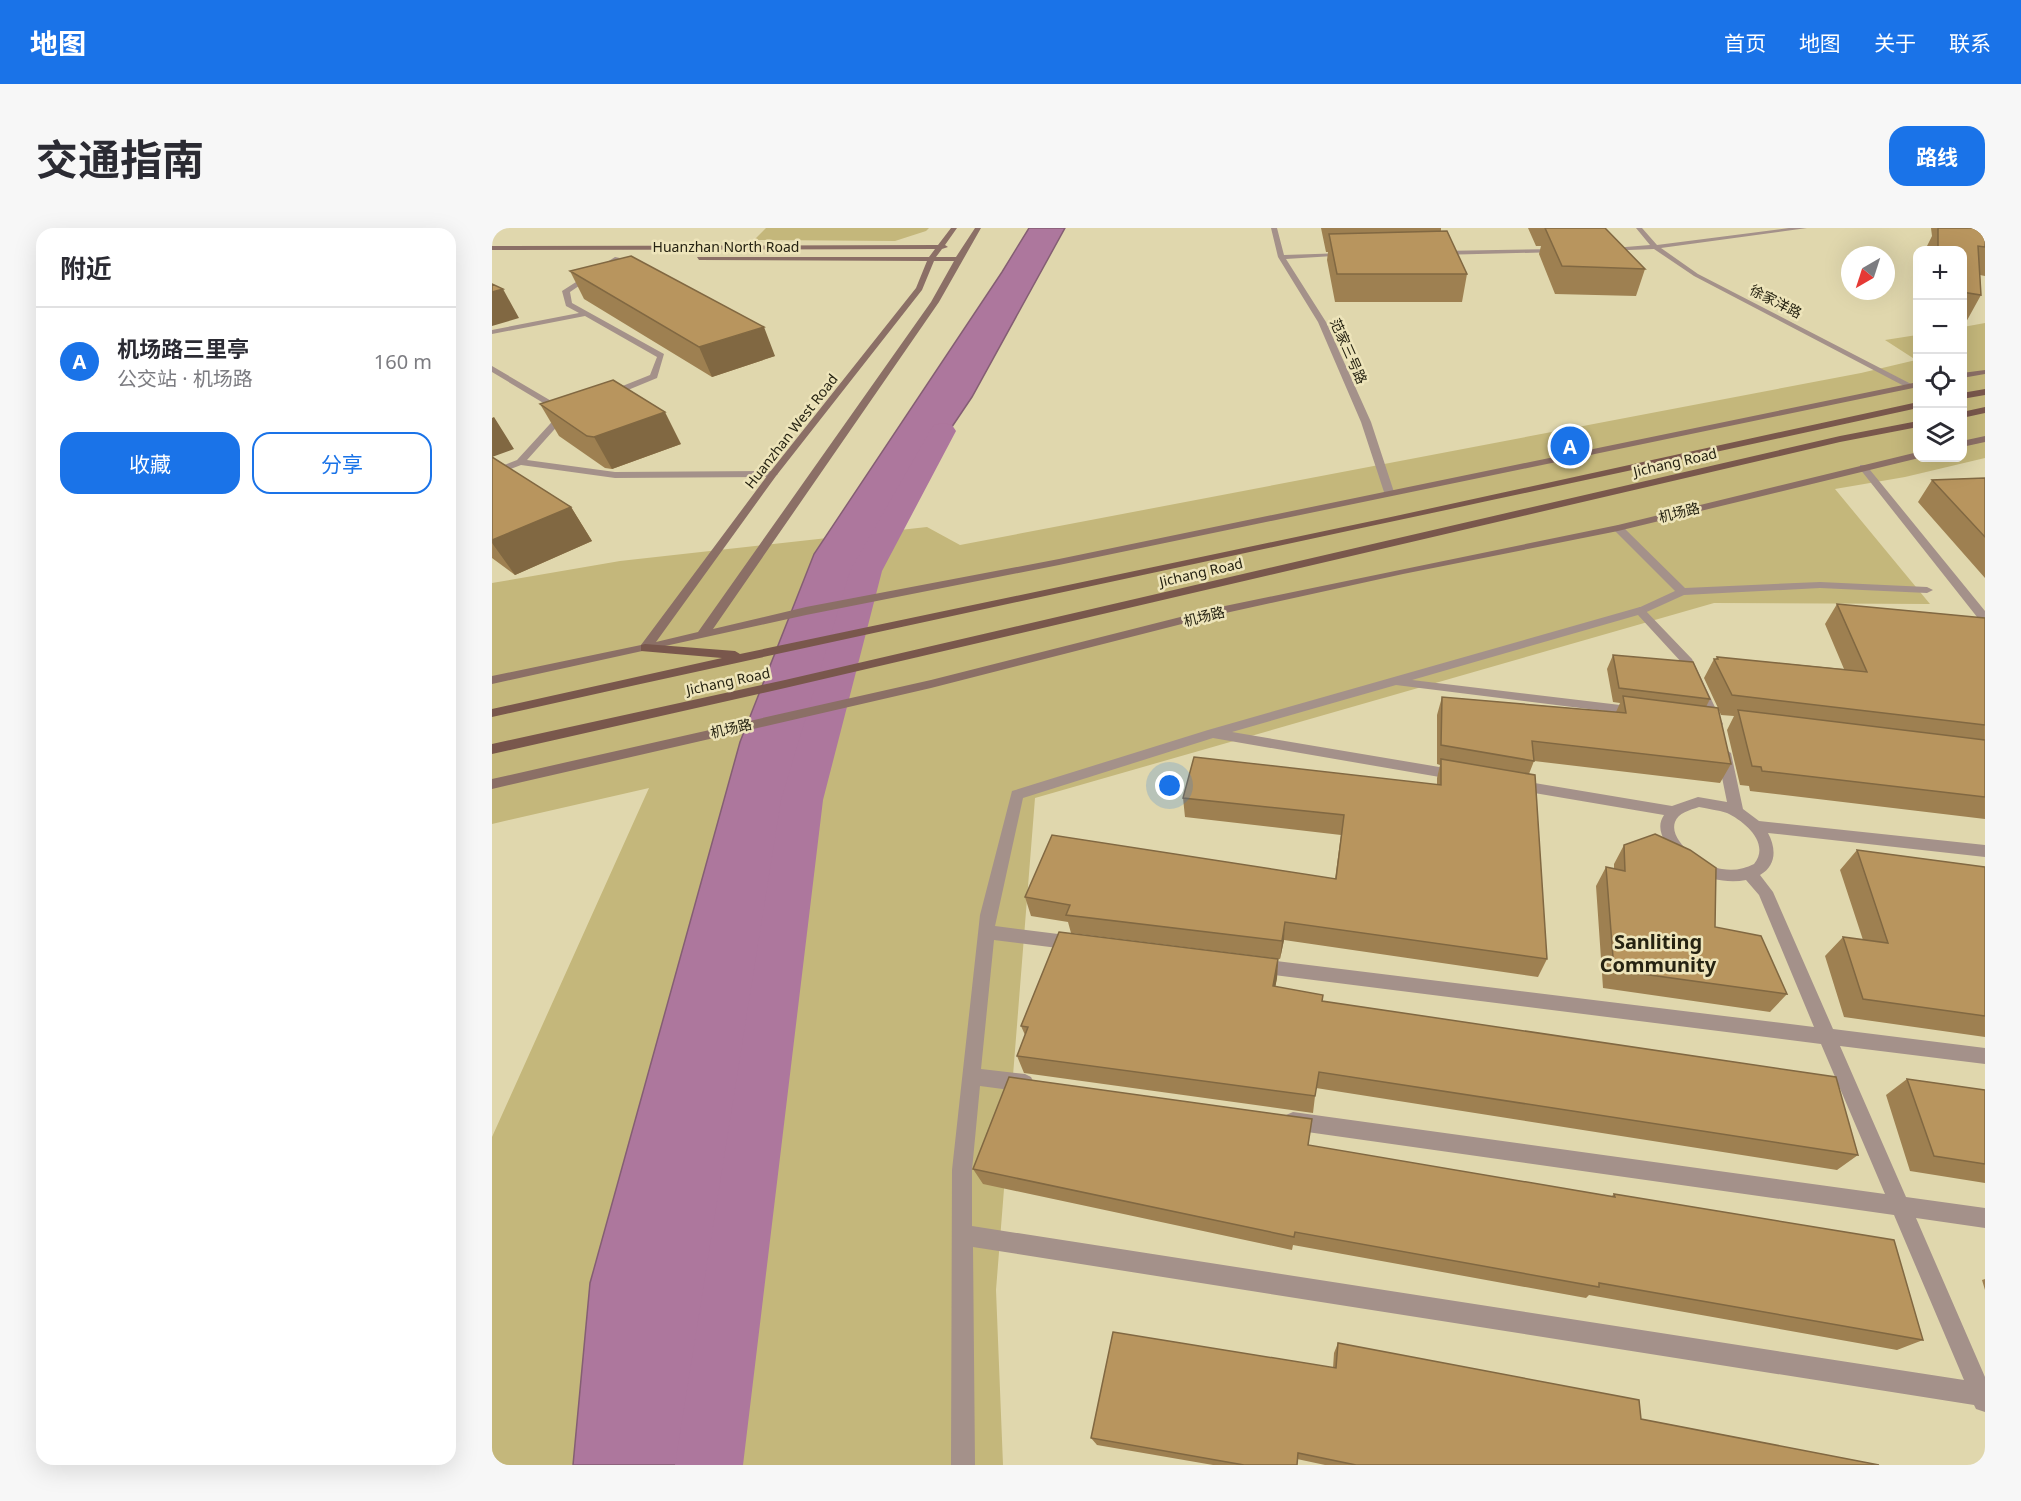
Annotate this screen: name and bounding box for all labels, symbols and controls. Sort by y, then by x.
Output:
text: 地图 [30,24,86,62]
text: 首页 [1724,29,1766,57]
text: 地图 [1799,29,1841,57]
text: 关于 [1874,29,1916,57]
text: 联系 [1949,29,1991,57]
button: 路线 [1889,126,1985,186]
text: 交通指南 [36,130,204,187]
street label: Huanzhan North Road [653,237,799,256]
north arrow [1841,246,1895,300]
map controls [1913,246,1967,462]
button: + [1913,246,1967,300]
text: 附近 [60,250,112,286]
street label: 徐家洋路 [1747,280,1805,322]
button: − [1913,300,1967,354]
street label: 范家三号路 [1326,315,1372,387]
text: 机场路三里亭 [117,333,249,363]
text: A [73,348,86,375]
text: 160 m [374,348,432,375]
button: locate [1913,354,1967,408]
text: 公交站 · 机场路 [117,365,253,392]
street label: Huanzhan West Road [740,370,842,492]
button: layers [1913,408,1967,462]
pin: A [1550,424,1590,468]
button: 收藏 [60,432,240,494]
button: 分享 [252,432,432,494]
street label: Jichang Road [1629,443,1719,481]
street label: 机场路 [1656,498,1702,526]
street label: Jichang Road [1155,553,1245,591]
street label: 机场路 [1181,602,1227,630]
street label: Jichang Road [682,663,772,700]
street label: 机场路 [708,714,754,742]
your location [1155,771,1184,800]
district label: Sanliting Community [1600,928,1717,978]

